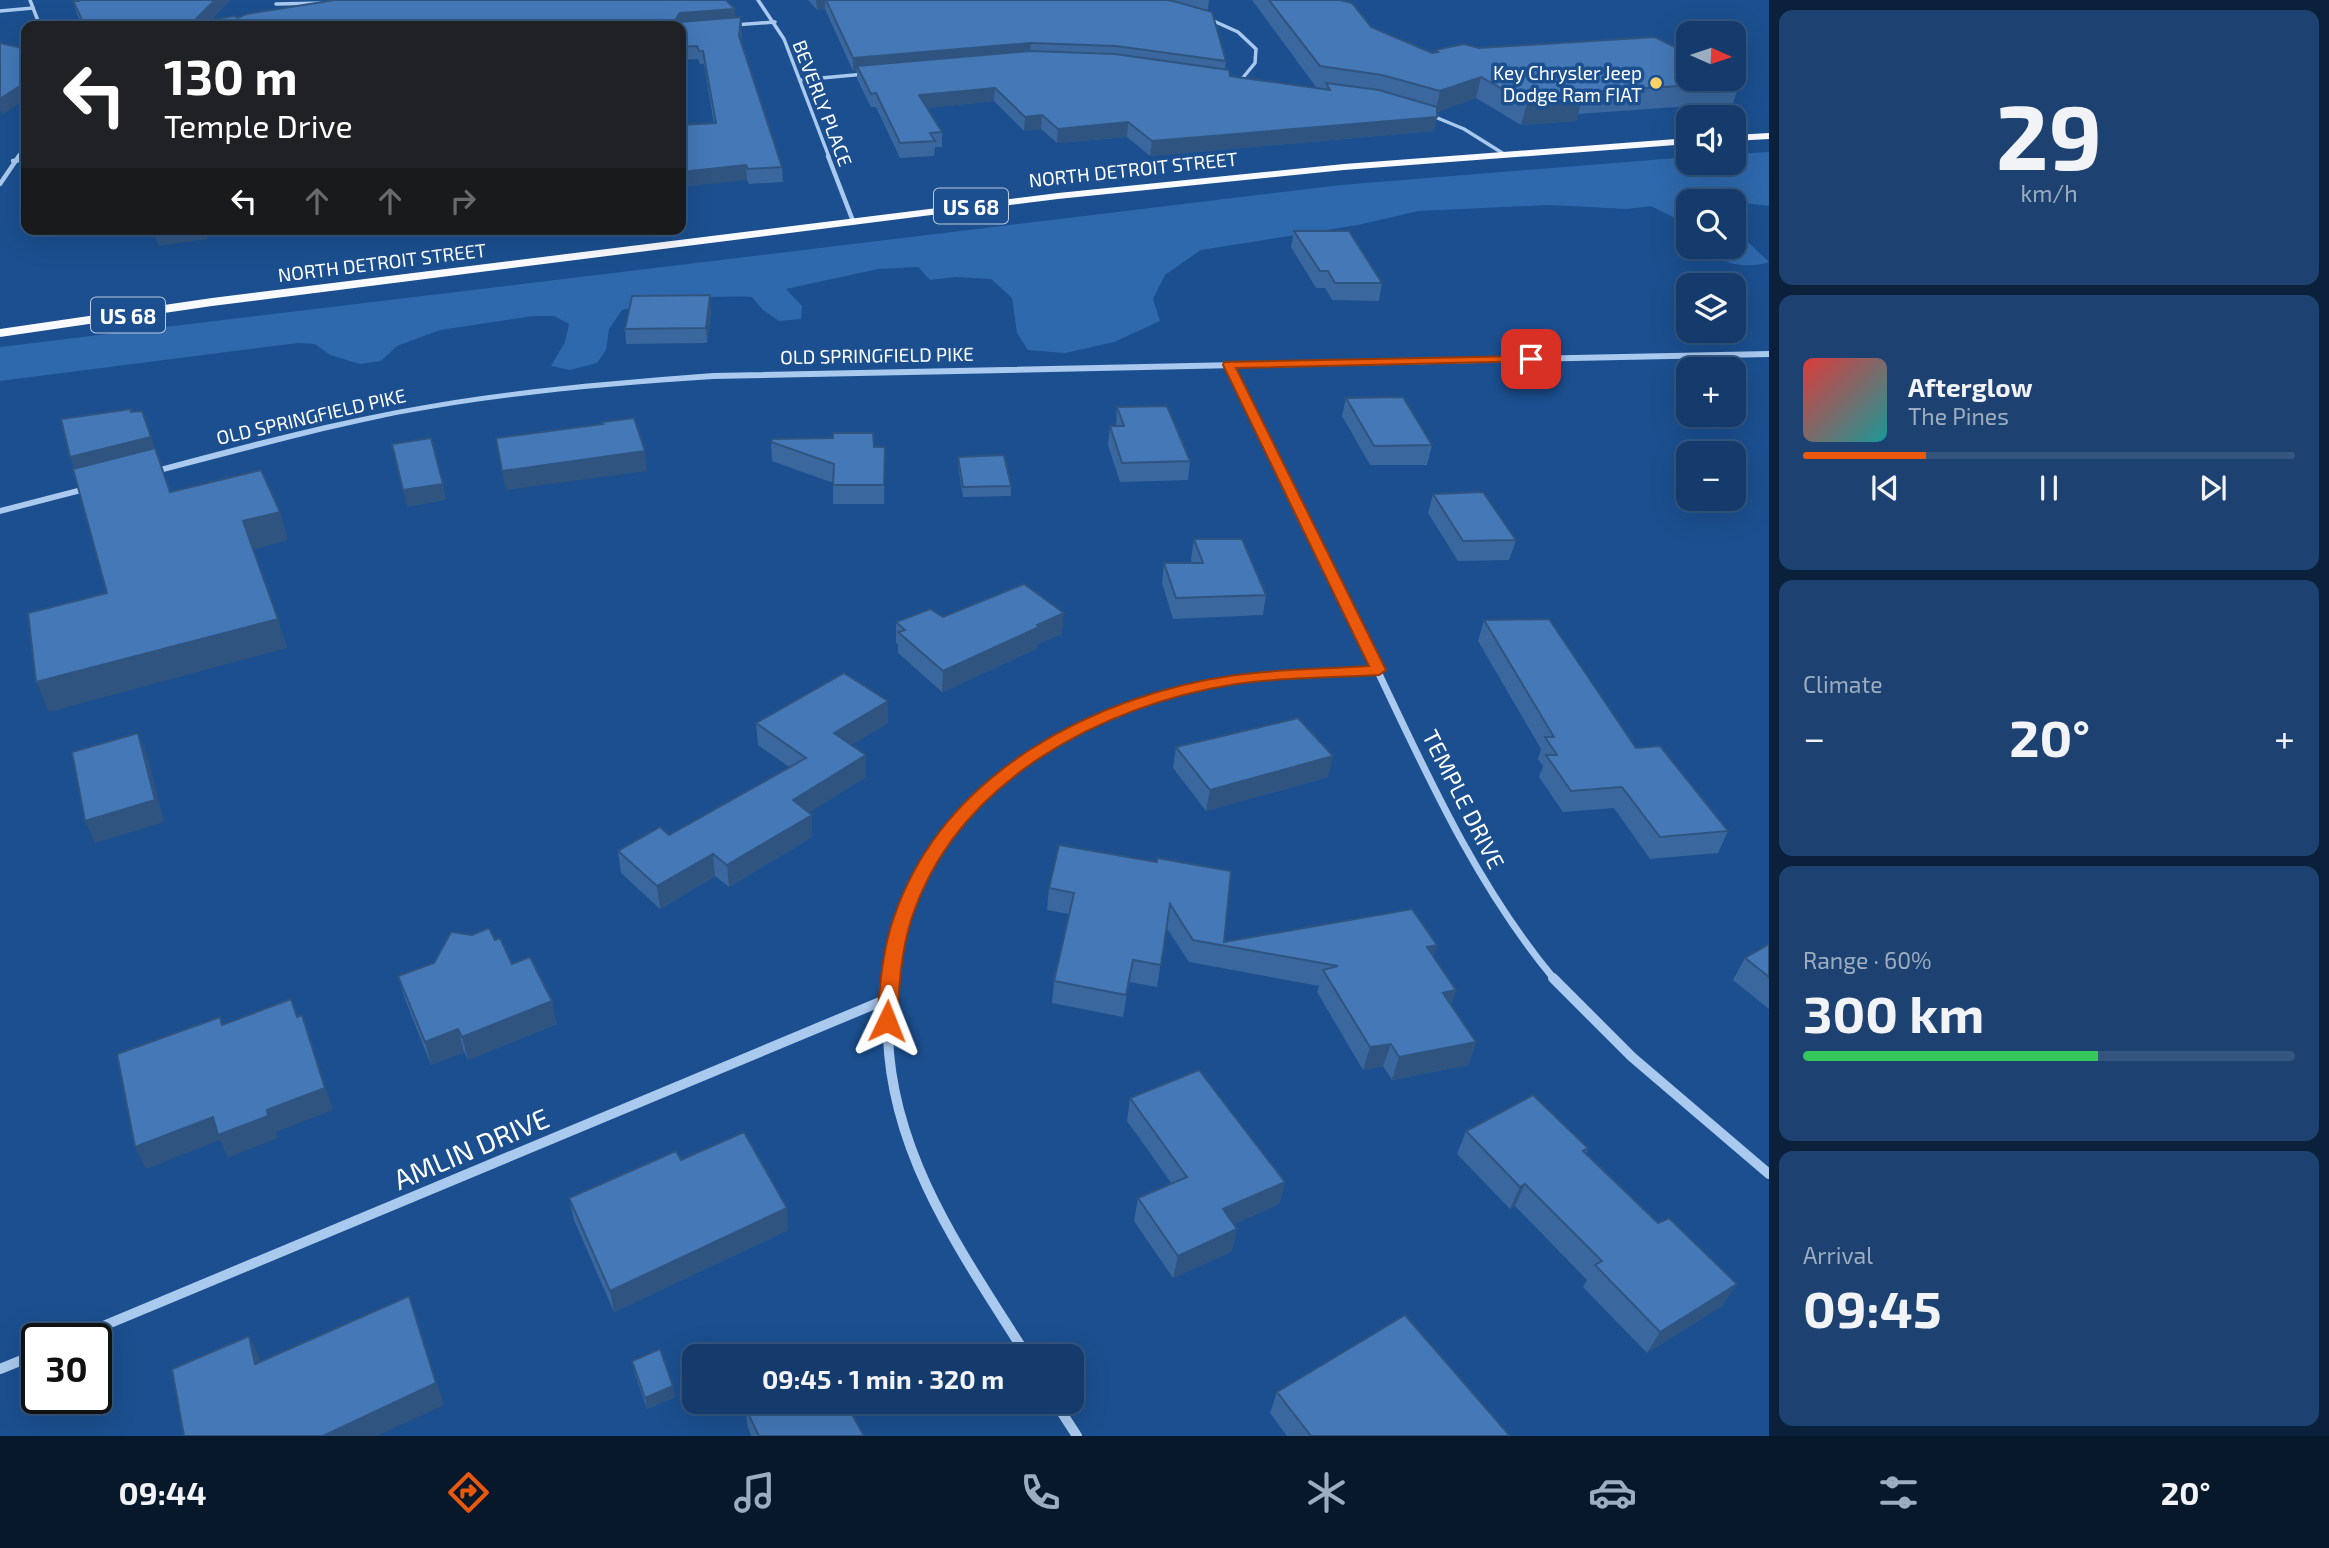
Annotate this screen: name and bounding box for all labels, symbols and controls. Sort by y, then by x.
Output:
north arrow [1676,21,1746,91]
map controls [1676,21,1746,511]
street label: BEVERLY PLACE [788,37,858,169]
text: 130 m [164,46,298,105]
icon: left [49,49,140,140]
place label: Key Chrysler Jeep Dodge Ram FIAT [1493,61,1642,106]
marker: Key Chrysler Jeep Dodge Ram FIAT [1648,75,1664,91]
text: 29 [1996,79,2102,188]
button: sound [1676,105,1746,175]
text: Temple Drive [164,106,353,144]
street label: NORTH DETROIT STREET [1027,147,1239,191]
text: km/h [2020,179,2078,207]
icon: left [225,182,263,220]
icon: ahead [298,182,336,220]
icon: ahead [371,182,409,220]
icon: right [444,182,482,220]
road number: US 68 [934,188,1008,224]
button: search [1676,189,1746,259]
street label: NORTH DETROIT STREET [276,238,488,286]
button: layers [1676,273,1746,343]
road number: US 68 [91,298,165,332]
pin [1501,329,1561,389]
icon: arrive [1512,340,1550,378]
street label: OLD SPRINGFIELD PIKE [780,342,974,368]
button: + [1676,357,1746,427]
text: Afterglow [1908,371,2033,402]
street label: OLD SPRINGFIELD PIKE [214,383,408,449]
text: The Pines [1908,402,2009,430]
button: − [1676,441,1746,511]
icon: previous [1866,469,1904,507]
icon: pause [2030,469,2068,507]
icon: next [2194,469,2232,507]
text: Climate [1803,670,1883,698]
text: 20° [2009,705,2090,767]
text: − [1803,714,1825,760]
text: + [2274,714,2295,760]
street label: TEMPLE DRIVE [1417,725,1511,873]
text: Range · 60% [1803,946,1932,974]
text: 300 km [1803,981,1984,1043]
position arrow [850,984,924,1058]
street label: AMLIN DRIVE [388,1100,554,1196]
text: Arrival [1803,1241,1873,1269]
text: 09:45 [1803,1276,1942,1338]
speed limit sign: 30 [21,1323,112,1414]
text: 09:45 · 1 min · 320 m [762,1363,1004,1394]
icon: directions [444,1468,493,1517]
icon: music [730,1468,779,1517]
icon: phone [1016,1468,1065,1517]
icon: climate [1302,1468,1351,1517]
icon: car [1588,1468,1637,1517]
icon: filters [1874,1468,1923,1517]
text: 09:44 [119,1473,207,1511]
text: 20° [2161,1473,2210,1511]

